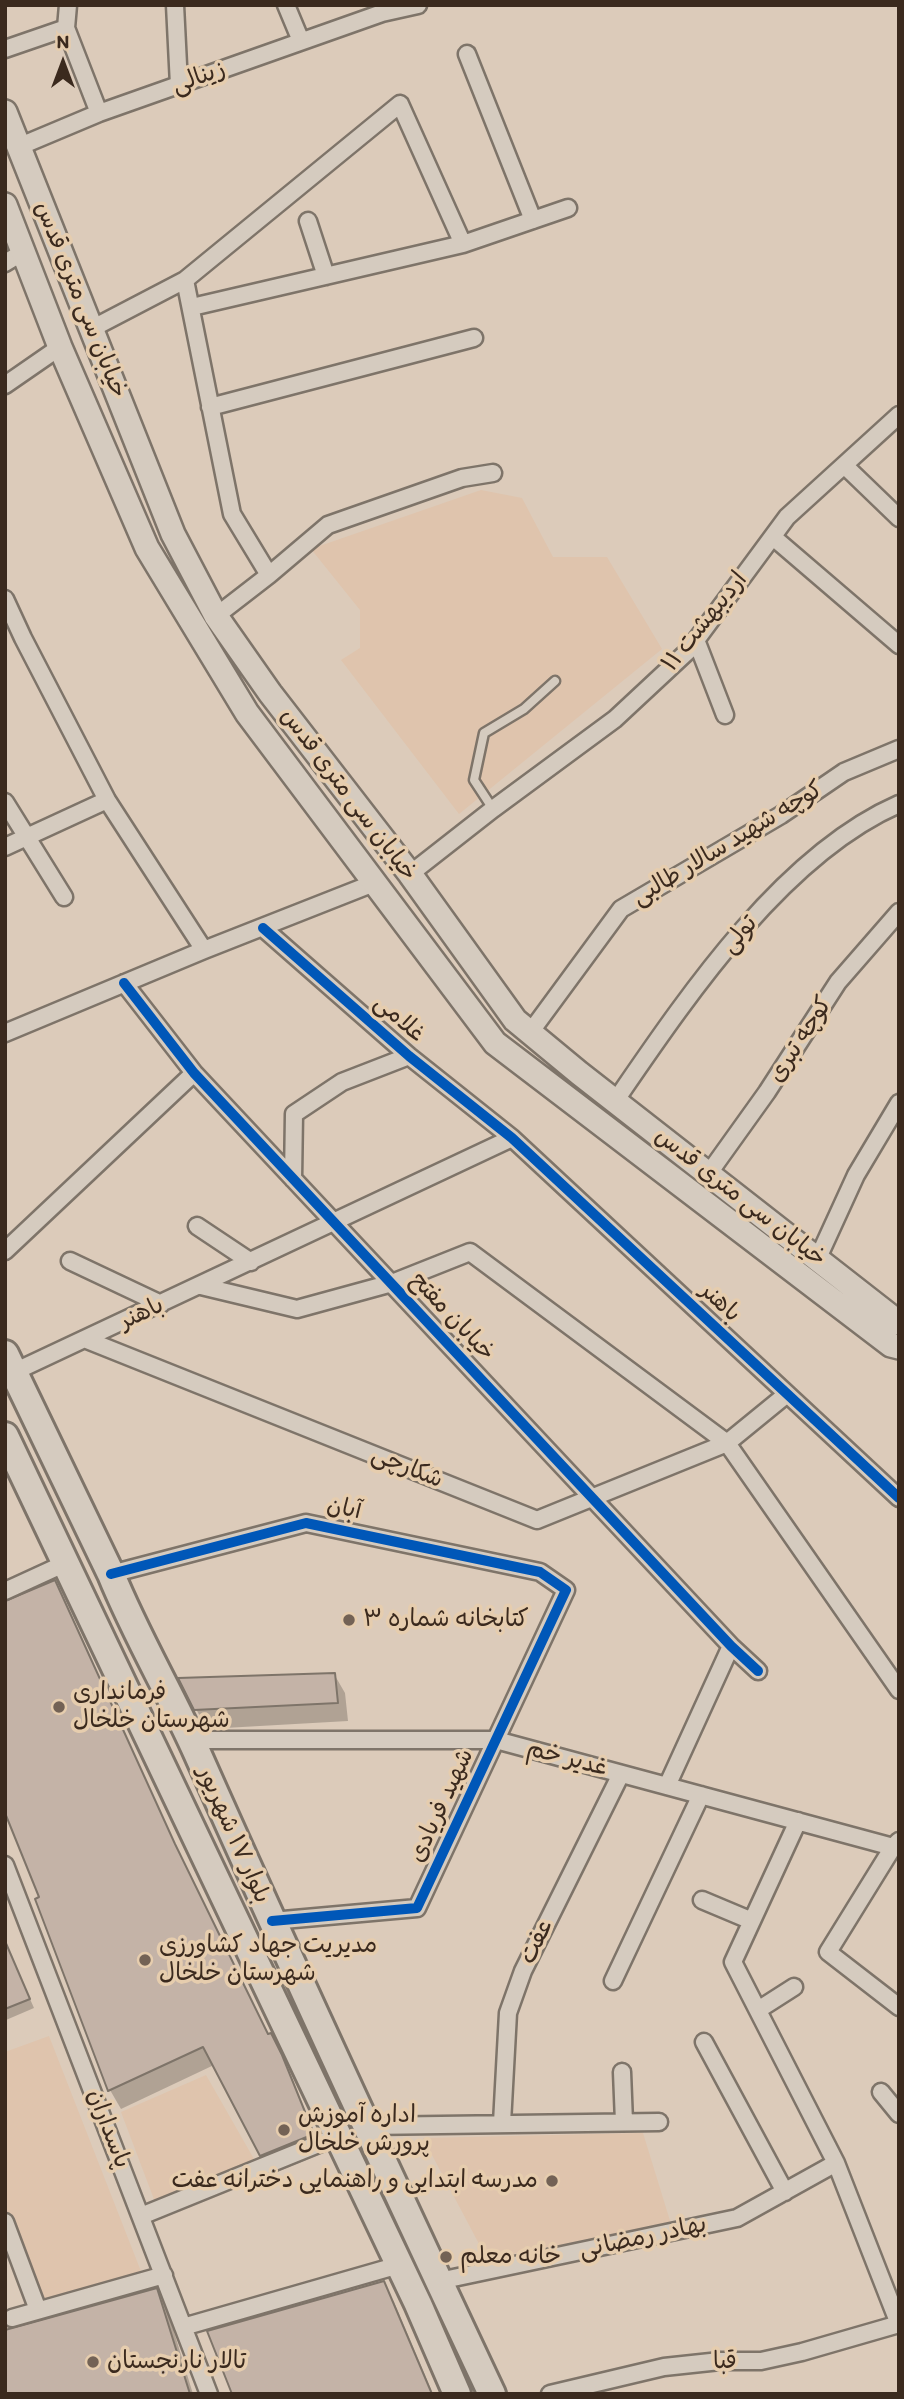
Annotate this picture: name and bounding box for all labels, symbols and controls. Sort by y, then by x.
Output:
north arrow [28,28,98,98]
text: N [57,30,69,53]
street label: زینالی [168,55,230,101]
street label: خیابان سی متری قدس [27,198,133,402]
street label: ۱۱ اردیبهشت [656,566,754,678]
street label: خیابان سی متری قدس [273,703,423,887]
street label: کوچه شهید سالار طالبی [627,776,829,912]
street label: تولی [716,910,764,960]
street label: غلامی [368,989,430,1049]
street label: کوچه تبری [763,992,839,1088]
street label: خیابان سی متری قدس [649,1122,831,1274]
street label: خیابان مفتح [404,1266,500,1368]
street label: باهنر [694,1277,746,1329]
street label: باهنر [115,1291,169,1337]
street label: شکارچی [367,1441,447,1495]
street label: آبان [324,1491,364,1527]
place label: کتابخانه شماره ۳ [363,1606,529,1634]
marker: کتابخانه شماره ۳ [341,1612,357,1628]
place label: فرمانداری شهرستان خلخال [73,1679,230,1735]
marker: فرمانداری شهرستان خلخال [51,1699,67,1715]
street label: غدیر خم [524,1734,610,1784]
street label: شهید فریادی [403,1745,481,1867]
street label: بلوار ١٧ شهریور [190,1762,276,1908]
street label: عفت [514,1915,560,1969]
place label: مدیریت جهاد کشاورزی شهرستان خلخال [159,1932,377,1988]
marker: مدیریت جهاد کشاورزی شهرستان خلخال [137,1952,153,1968]
street label: پاسداران [80,2086,136,2172]
place label: اداره آموزش پرورش خلخال [298,2102,430,2158]
marker: اداره آموزش پرورش خلخال [276,2122,292,2138]
place label: مدرسه ابتدایی و راهنمایی دخترانه عفت [171,2167,538,2195]
marker: مدرسه ابتدایی و راهنمایی دخترانه عفت [544,2173,560,2189]
street label: بهادر رمضانی [577,2210,709,2266]
place label: خانه معلم [460,2243,561,2271]
marker: خانه معلم [438,2249,454,2265]
street label: قبا [712,2347,738,2377]
place label: تالار نارنجستان [107,2348,246,2376]
marker: تالار نارنجستان [85,2354,101,2370]

